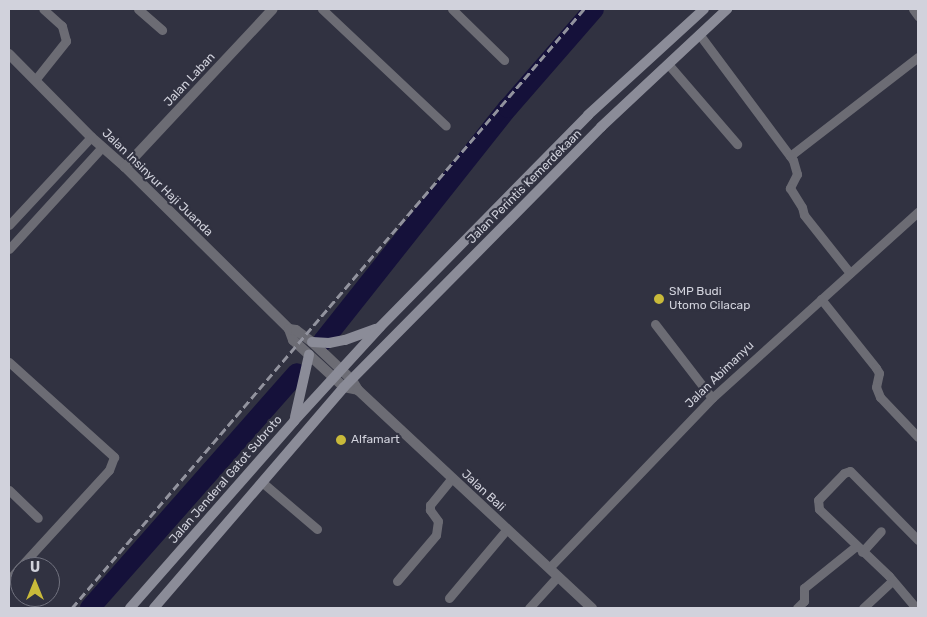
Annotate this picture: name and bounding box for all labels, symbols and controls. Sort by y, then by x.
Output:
street label: Jalan Laban [161,50,219,110]
street label: Jalan Insinyur Haji Juanda [99,126,215,240]
street label: Jalan Perintis Kemerdekaan [465,127,585,247]
place label: SMP Budi Utomo Cilacap [669,285,750,313]
marker: SMP Budi Utomo Cilacap [653,293,665,305]
street label: Jalan Abimanyu [683,338,757,412]
street label: Jalan Jenderal Gatot Subroto [166,413,286,547]
place label: Alfamart [351,433,400,447]
marker: Alfamart [335,434,347,446]
street label: Jalan Bali [458,467,508,515]
north arrow [10,557,60,607]
text: U [30,559,40,576]

